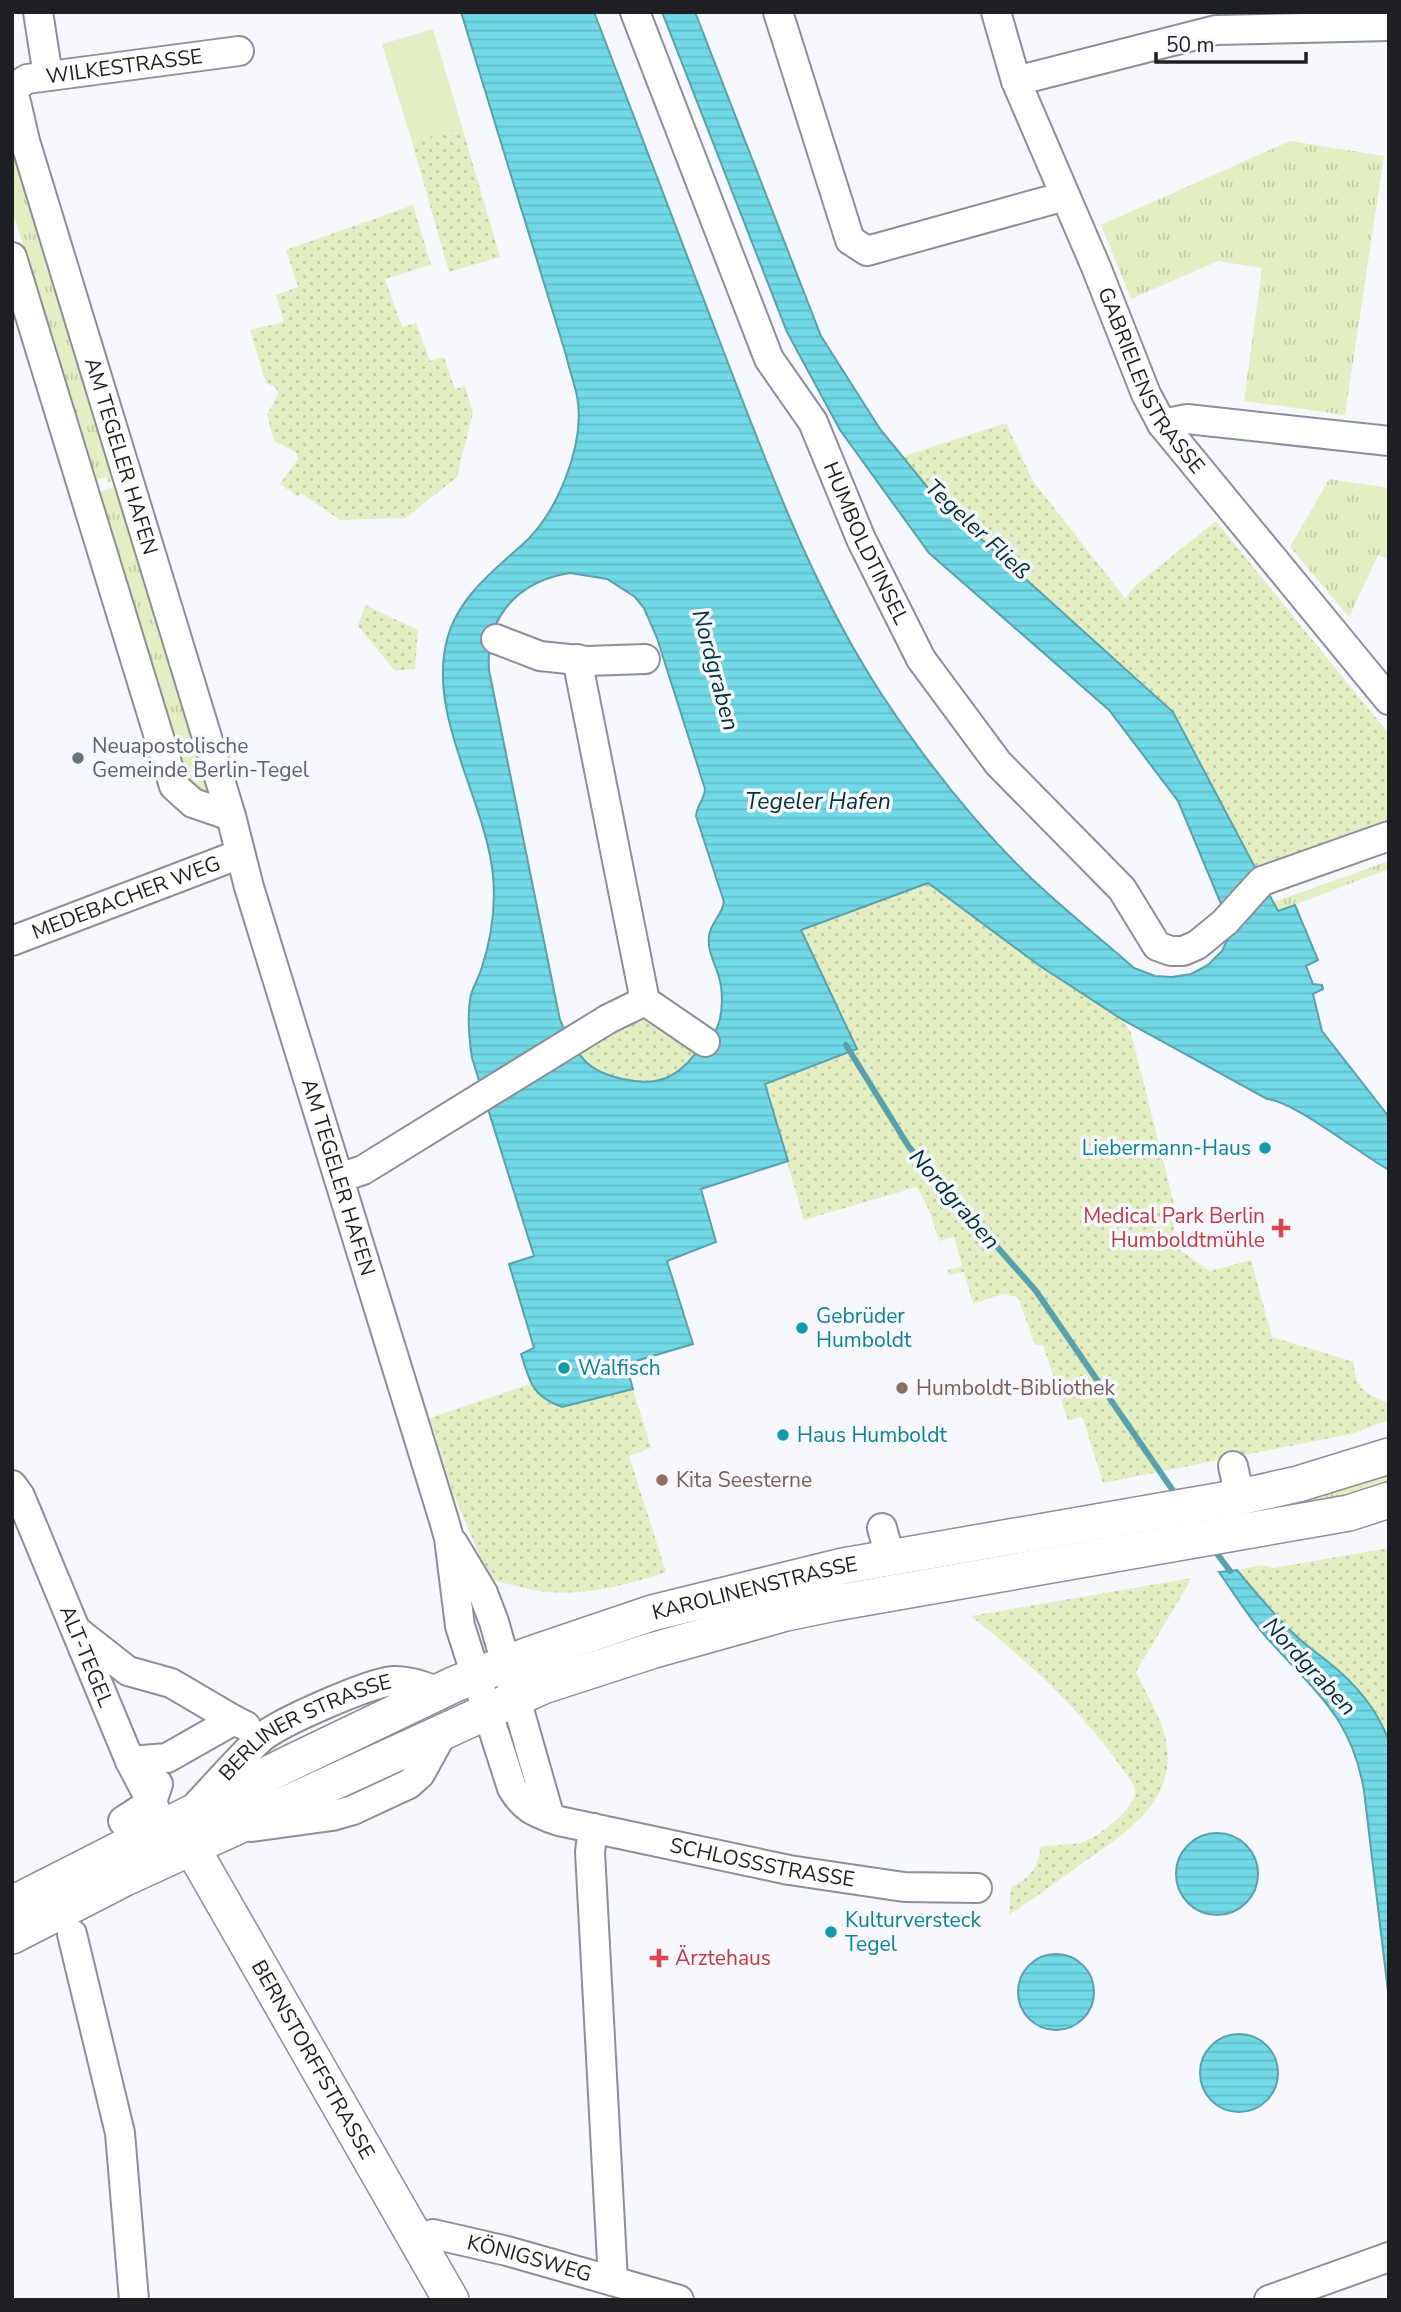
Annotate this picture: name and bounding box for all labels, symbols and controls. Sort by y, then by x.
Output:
scale bar [1156,21,1306,65]
text: 50 m [1166,31,1215,59]
street label: WILKESTRASSE [44,42,204,90]
street label: GABRIELENSTRASSE [1091,283,1211,479]
street label: AM TEGELER HAFEN [78,354,164,558]
street label: HUMBOLDTINSEL [817,458,916,630]
water label: Tegeler Fließ [918,472,1037,586]
water label: Nordgraben [685,606,747,734]
place label: Neuapostolische Gemeinde Berlin-Tegel [92,732,310,784]
marker: Neuapostolische Gemeinde Berlin-Tegel [70,750,86,766]
water label: Tegeler Hafen [745,786,891,817]
street label: MEDEBACHER WEG [28,849,224,946]
street label: AM TEGELER HAFEN [295,1075,382,1279]
place label: Liebermann-Haus [1082,1134,1251,1162]
marker: Liebermann-Haus [1257,1140,1273,1156]
water label: Nordgraben [902,1142,1007,1256]
place label: Medical Park Berlin Humboldtmühle [1083,1202,1265,1254]
marker: Medical Park Berlin Humboldtmühle [1271,1218,1291,1238]
place label: Gebrüder Humboldt [816,1302,912,1354]
marker: Gebrüder Humboldt [794,1320,810,1336]
place label: Walfisch [578,1354,661,1382]
marker: Walfisch [556,1360,572,1376]
place label: Humboldt-Bibliothek [916,1374,1115,1402]
marker: Humboldt-Bibliothek [894,1380,910,1396]
place label: Haus Humboldt [797,1421,947,1449]
marker: Haus Humboldt [775,1427,791,1443]
place label: Kita Seesterne [676,1466,812,1494]
marker: Kita Seesterne [654,1472,670,1488]
street label: KAROLINENSTRASSE [649,1550,860,1626]
street label: ALT-TEGEL [53,1601,120,1712]
water label: Nordgraben [1256,1611,1363,1722]
street label: BERLINER STRASSE [212,1667,394,1787]
street label: SCHLOSSSTRASSE [667,1831,857,1894]
place label: Kulturversteck Tegel [845,1906,981,1958]
marker: Kulturversteck Tegel [823,1924,839,1940]
place label: Ärztehaus [675,1944,771,1972]
marker: Ärztehaus [649,1948,669,1968]
street label: BERNSTORFFSTRASSE [245,1955,381,2164]
street label: KÖNIGSWEG [464,2228,595,2288]

